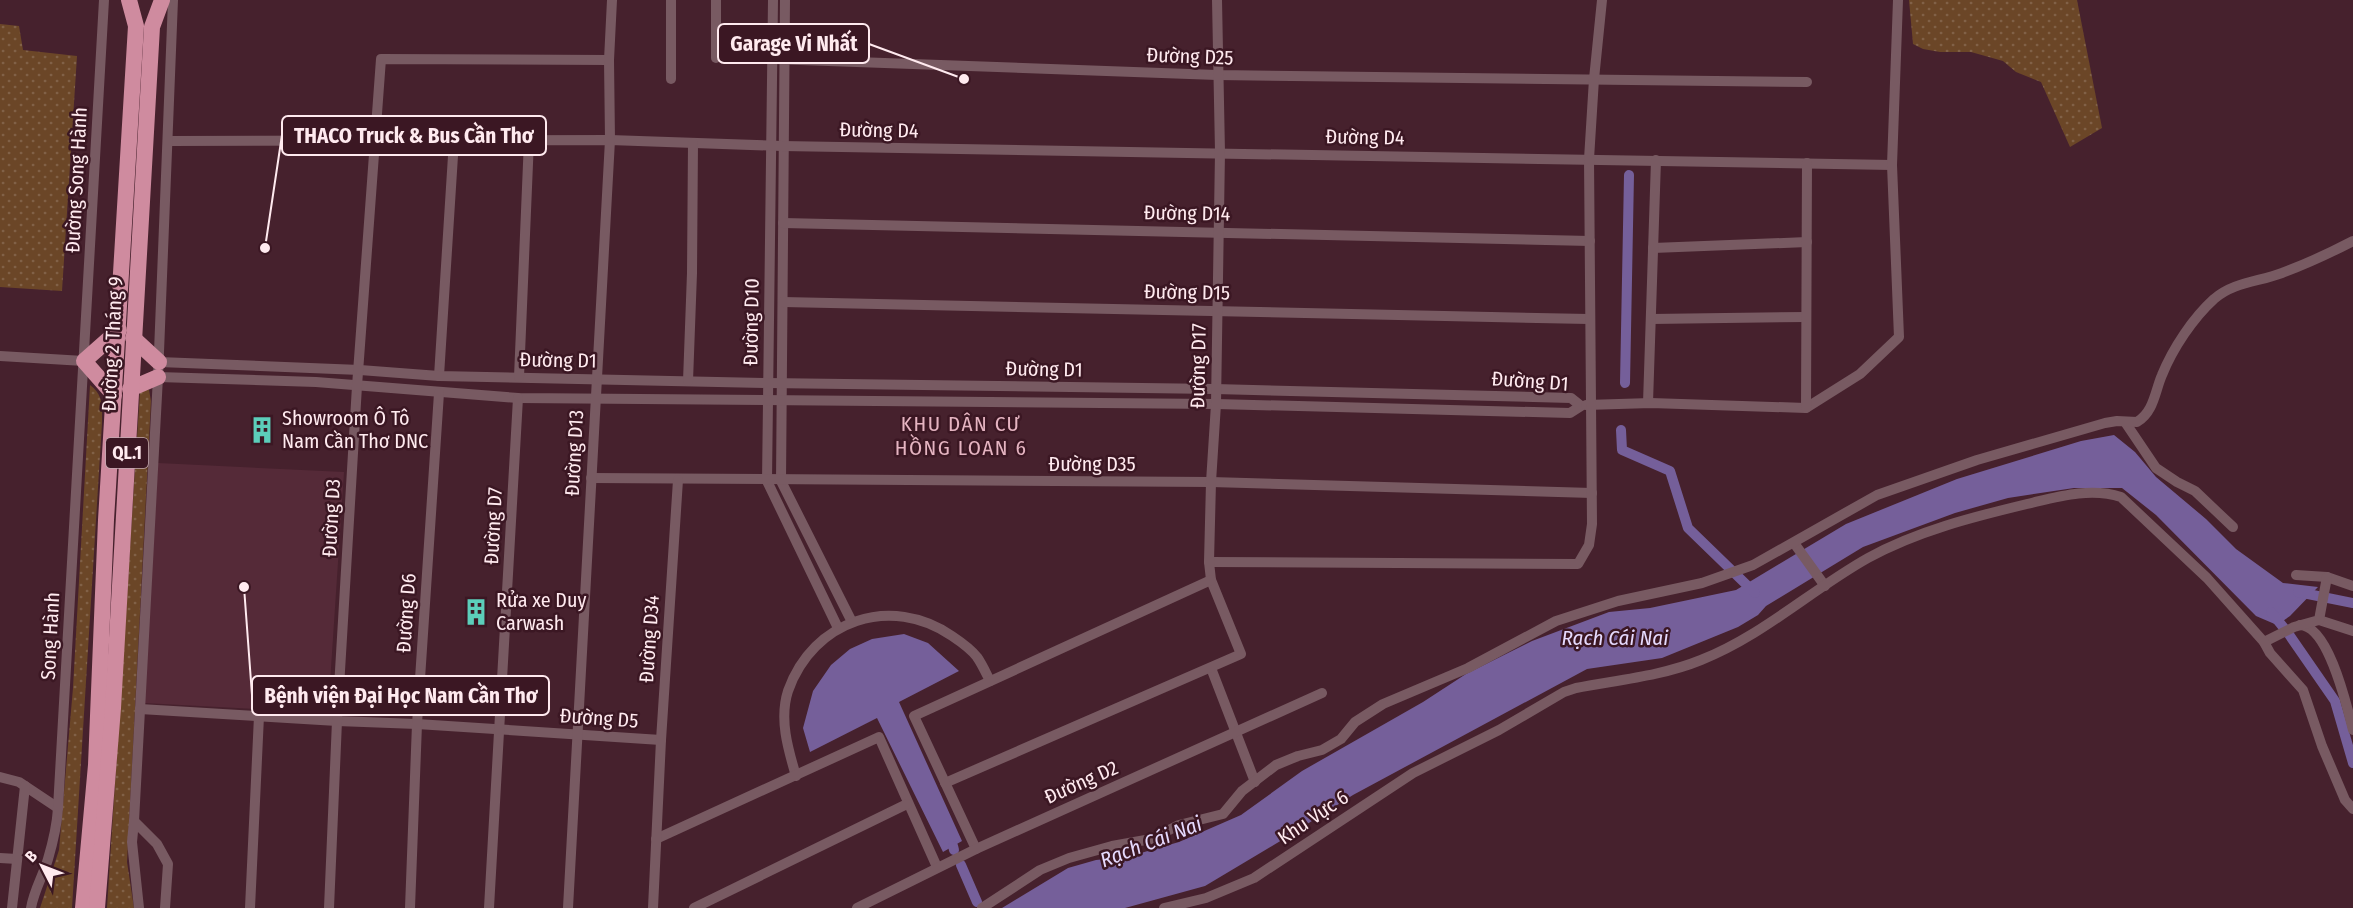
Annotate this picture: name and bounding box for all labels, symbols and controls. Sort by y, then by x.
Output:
callout: Garage Vi Nhất [718,24,869,63]
text: Garage Vi Nhất [730,29,858,57]
street label: Đường D25 [1146,42,1234,70]
street label: Đường Song Hành [60,106,92,254]
callout: THACO Truck & Bus Cần Thơ [282,116,546,155]
street label: Đường D4 [839,117,919,143]
text: THACO Truck & Bus Cần Thơ [294,121,535,149]
street label: Đường D4 [1325,124,1405,150]
street label: Đường D14 [1143,200,1231,226]
street label: Đường 2 Tháng 9 [96,276,128,412]
street label: Đường D10 [738,278,764,366]
street label: Đường D15 [1144,279,1230,305]
street label: Đường D17 [1185,323,1211,409]
street label: Đường D1 [519,347,597,373]
street label: Đường D1 [1005,356,1083,382]
street label: Đường D1 [1491,366,1569,396]
place label: Showroom Ô Tô Nam Cần Thơ DNC [282,406,428,453]
street label: Đường D13 [560,409,588,497]
district label: KHU DÂN CƯ HỒNG LOAN 6 [895,411,1027,461]
building icon: Showroom Ô Tô Nam Cần Thơ DNC [247,415,277,445]
road number: QL.1 [106,438,148,468]
street label: Đường D35 [1048,452,1136,476]
street label: Đường D3 [317,478,345,558]
street label: Đường D7 [479,487,507,565]
street label: Đường D6 [391,572,421,654]
place label: Rửa xe Duy Carwash [496,588,586,635]
street label: Song Hành [36,591,64,681]
street label: Đường D34 [634,594,664,684]
building icon: Rửa xe Duy Carwash [461,597,491,627]
water label: Rạch Cái Nai [1562,625,1669,651]
callout: Bệnh viện Đại Học Nam Cần Thơ [252,676,549,715]
text: Bệnh viện Đại Học Nam Cần Thơ [264,681,539,709]
street label: Đường D5 [559,703,639,733]
street label: Đường D2 [1041,755,1122,809]
street label: Khu Vực 6 [1273,785,1353,849]
water label: Rạch Cái Nai [1096,810,1206,873]
north arrow [12,836,72,896]
text: B [21,847,41,866]

